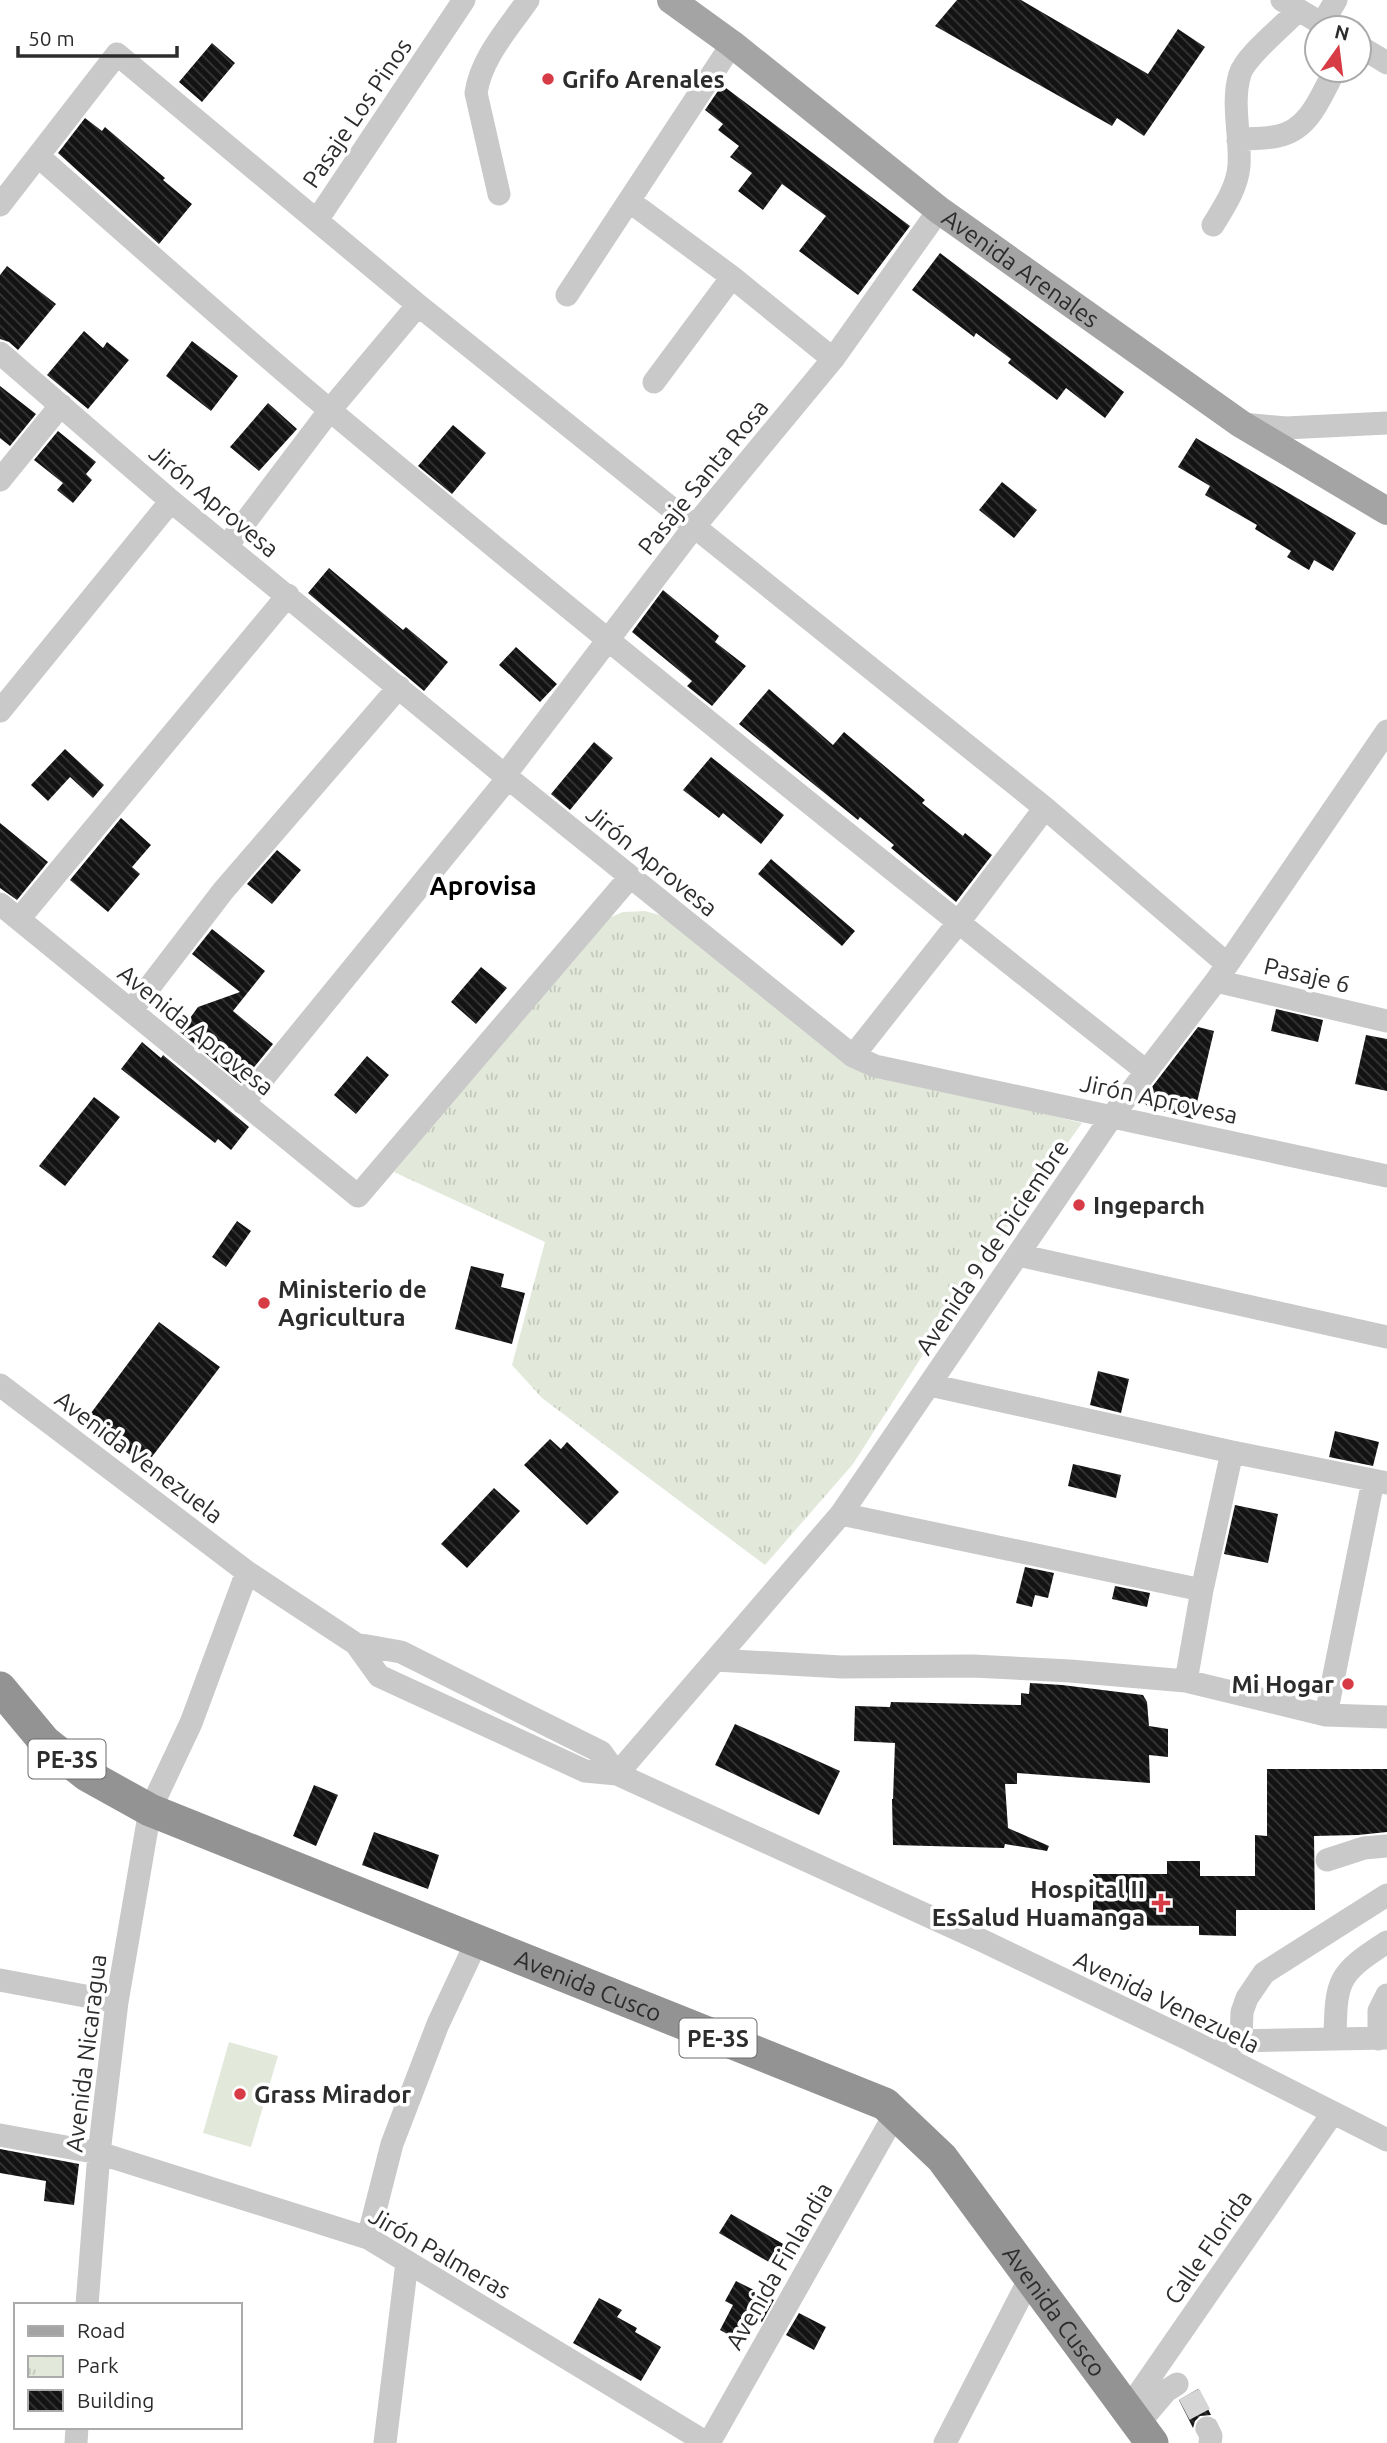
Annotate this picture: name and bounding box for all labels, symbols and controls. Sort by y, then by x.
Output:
scale bar [18,14,177,58]
north arrow [1303,14,1373,84]
text: N [1333,20,1352,45]
text: 50 m [28,26,75,50]
street label: Pasaje Los Pinos [297,33,417,193]
place label: Grifo Arenales [562,66,725,93]
marker: Grifo Arenales [540,71,556,87]
street label: Avenida Arenales [937,203,1104,333]
street label: Pasaje Santa Rosa [632,394,774,560]
street label: Jirón Aprovesa [144,439,284,563]
street label: Jirón Aprovesa [581,800,723,922]
district label: Aprovisa [429,871,537,900]
street label: Pasaje 6 [1261,952,1353,998]
street label: Avenida Aprovesa [113,959,279,1101]
street label: Jirón Aprovesa [1078,1069,1240,1129]
street label: Avenida 9 de Diciembre [910,1134,1074,1360]
place label: Ingeparch [1093,1192,1205,1219]
marker: Ingeparch [1071,1197,1087,1213]
place label: Ministerio de Agricultura [278,1276,427,1331]
marker: Ministerio de Agricultura [256,1295,272,1311]
street label: Avenida Venezuela [50,1385,228,1529]
place label: Mi Hogar [1231,1671,1334,1698]
marker: Mi Hogar [1340,1676,1356,1692]
road number: PE-3S [28,1740,106,1778]
place label: Hospital II EsSalud Huamanga [932,1876,1145,1931]
marker: Hospital II EsSalud Huamanga [1151,1893,1171,1913]
street label: Avenida Cusco [511,1944,666,2027]
street label: Avenida Venezuela [1070,1945,1264,2059]
street label: Avenida Nicaragua [60,1952,112,2154]
road number: PE-3S [680,2019,756,2058]
place label: Grass Mirador [254,2081,411,2108]
marker: Grass Mirador [232,2086,248,2102]
street label: Avenida Finlandia [720,2178,838,2354]
street label: Calle Florida [1159,2185,1257,2309]
street label: Jirón Palmeras [365,2202,515,2304]
street label: Avenida Cusco [998,2240,1112,2382]
legend [14,2303,242,2429]
text: Road [77,2318,125,2342]
text: Park [77,2353,119,2377]
text: Building [77,2388,154,2412]

